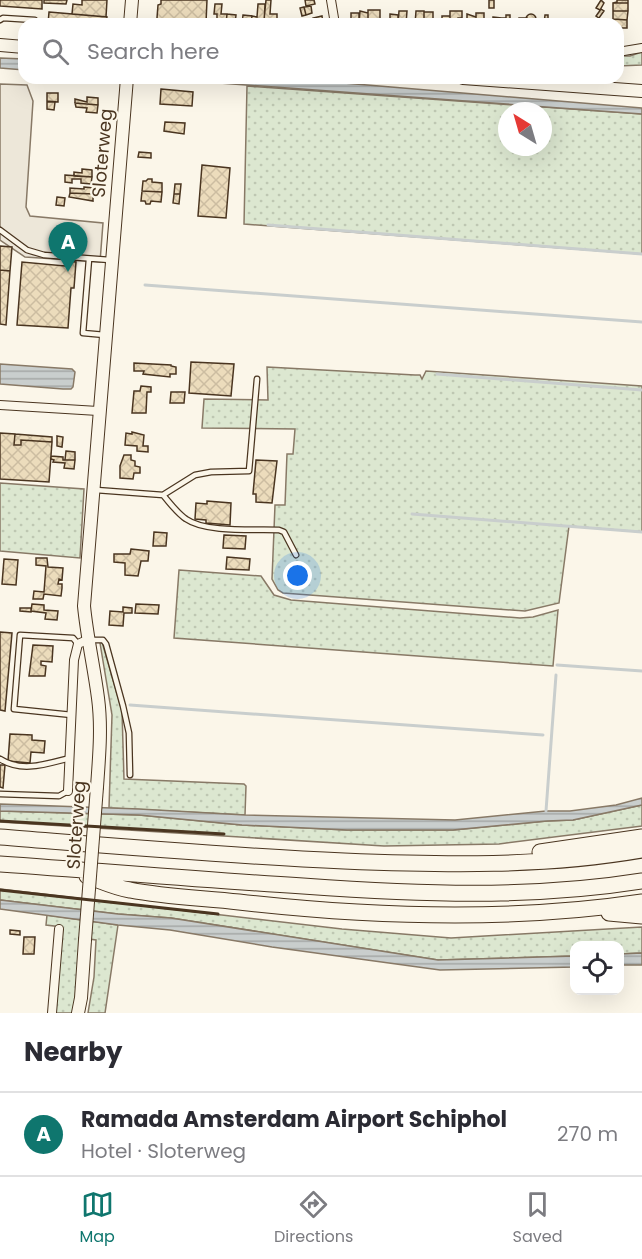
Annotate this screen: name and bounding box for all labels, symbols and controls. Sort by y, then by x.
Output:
search box [18,18,624,84]
icon: search [39,35,72,68]
text: Search here [87,36,220,67]
north arrow [498,102,552,156]
street label: Sloterweg [86,108,118,198]
pin: A [48,222,88,272]
your location [283,561,312,590]
street label: Sloterweg [60,780,92,870]
map controls [570,941,624,995]
button: locate [570,941,624,995]
text: Nearby [24,1034,122,1070]
text: Ramada Amsterdam Airport Schiphol [81,1104,507,1135]
text: A [36,1120,51,1148]
text: 270 m [557,1120,618,1148]
text: Hotel · Sloterweg [81,1137,246,1165]
tab: Map [80,1188,115,1249]
tab: Directions [274,1188,353,1249]
tab: Saved [513,1188,562,1249]

